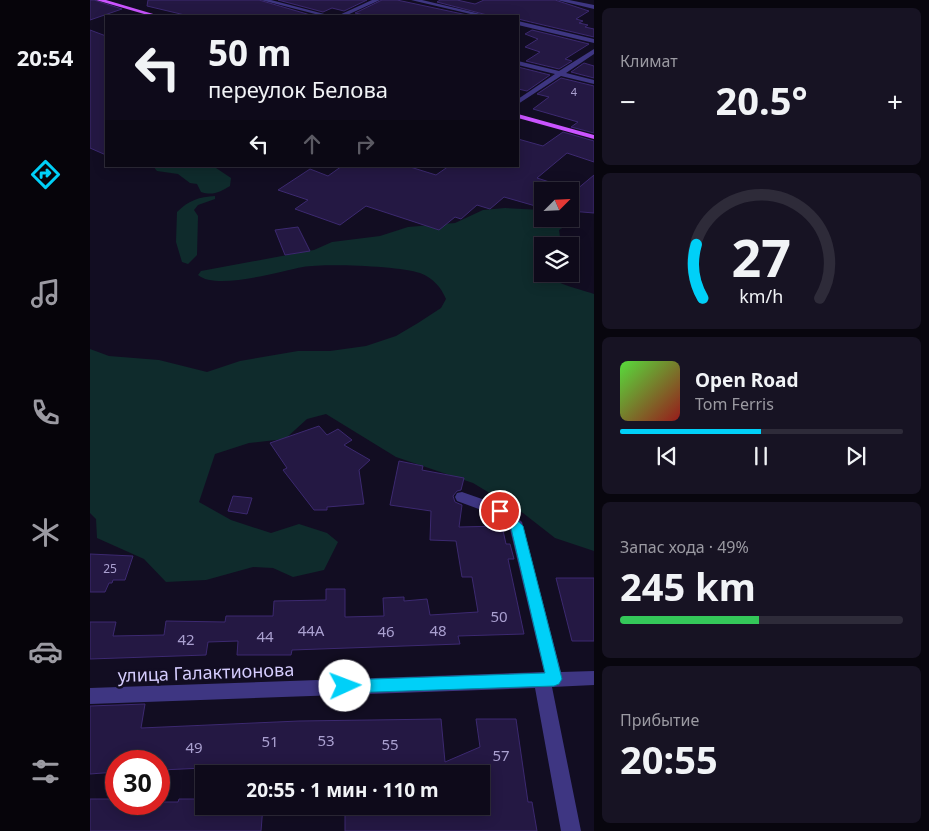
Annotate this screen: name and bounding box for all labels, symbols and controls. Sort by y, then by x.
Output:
text: 50 m [208,29,291,76]
icon: left [125,35,190,100]
text: 20:54 [17,42,73,72]
text: Климат [620,50,678,72]
text: переулок Белова [208,74,388,104]
text: 20.5° [716,74,808,126]
text: − [620,82,636,120]
text: + [887,82,903,120]
house number: 4 [571,84,578,99]
icon: left [245,130,273,158]
icon: ahead [298,130,326,158]
icon: right [351,130,379,158]
icon: directions [28,157,63,192]
north arrow [534,182,579,228]
map controls [534,182,579,282]
text: 27 [732,221,791,292]
button: layers [534,237,579,282]
icon: music [28,276,63,311]
text: km/h [740,284,783,308]
text: Open Road [695,367,798,393]
text: Tom Ferris [695,393,774,415]
icon: phone [28,395,63,430]
icon: previous [653,442,681,470]
icon: pause [747,442,775,470]
icon: next [842,442,870,470]
pin [479,490,521,532]
icon: arrive [486,497,514,525]
icon: climate [28,515,63,550]
text: Запас хода · 49% [620,536,749,558]
house number: 25 [103,560,117,577]
text: 245 km [620,560,756,612]
house number: 50 [490,606,508,626]
house number: 44А [298,620,325,640]
house number: 48 [429,620,447,640]
house number: 46 [377,621,395,641]
house number: 44 [256,626,274,646]
house number: 42 [177,629,195,649]
icon: car [28,634,63,669]
street label: улица Галактионова [117,657,295,687]
position arrow [318,659,370,711]
text: Прибытие [620,709,699,731]
house number: 53 [317,730,335,750]
house number: 51 [261,731,279,751]
text: 20:55 [620,733,718,785]
house number: 55 [381,734,399,754]
house number: 49 [185,737,203,757]
house number: 57 [492,745,510,765]
speed limit sign: 30 [105,750,170,815]
icon: filters [28,754,63,789]
text: 20:55 · 1 мин · 110 m [246,777,439,803]

